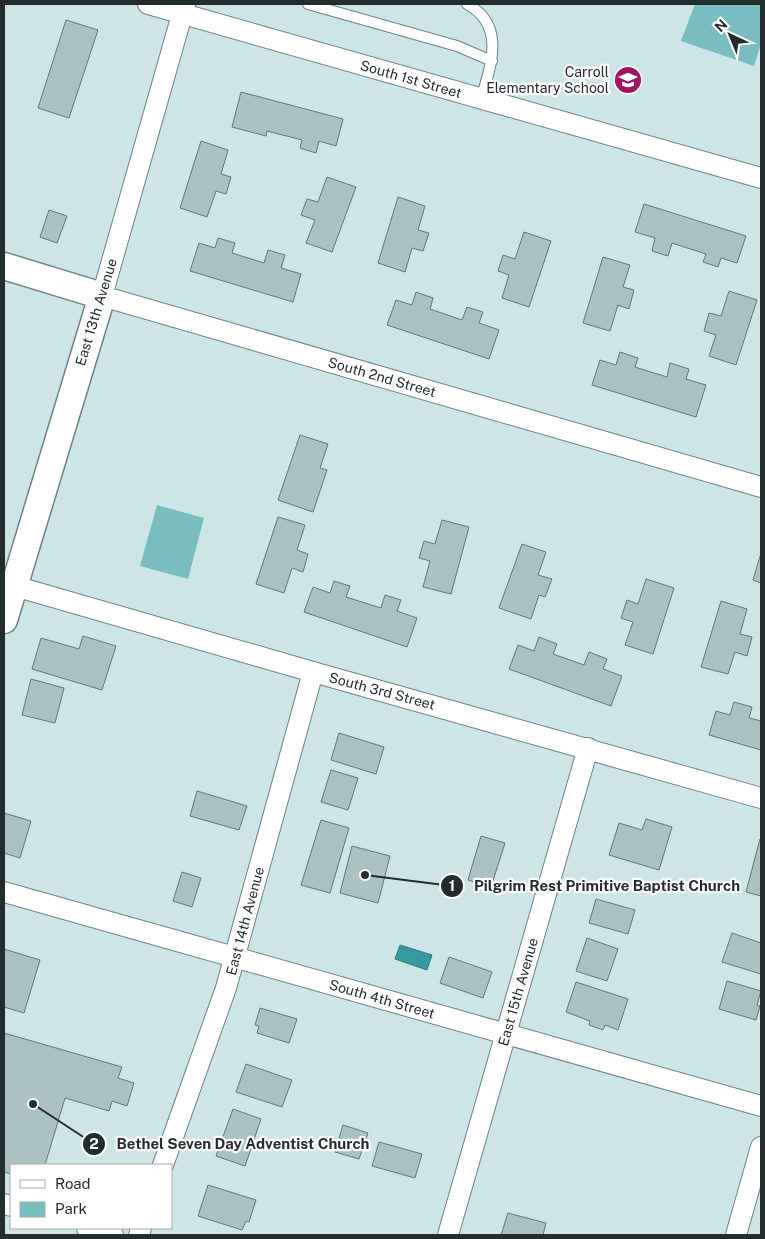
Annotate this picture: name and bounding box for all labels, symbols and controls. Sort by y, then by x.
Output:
north arrow [705,10,755,60]
text: N [711,16,730,35]
street label: South 1st Street [358,57,464,101]
place label: Carroll Elementary School [486,64,609,96]
school or university icon: Carroll Elementary School [613,65,643,95]
street label: East 13th Avenue [72,256,120,368]
street label: South 2nd Street [326,354,438,400]
street label: South 3rd Street [327,669,437,713]
street label: East 14th Avenue [223,865,267,977]
callout: Pilgrim Rest Primitive Baptist Church [439,871,750,901]
text: 1 [449,877,455,894]
text: Pilgrim Rest Primitive Baptist Church [474,877,740,894]
street label: East 15th Avenue [495,936,541,1048]
street label: South 4th Street [327,976,437,1022]
callout: Bethel Seven Day Adventist Church [81,1129,379,1159]
text: 2 [89,1135,99,1152]
text: Bethel Seven Day Adventist Church [116,1135,370,1152]
legend [10,1164,172,1229]
text: Road [55,1175,91,1192]
text: Park [55,1200,87,1217]

